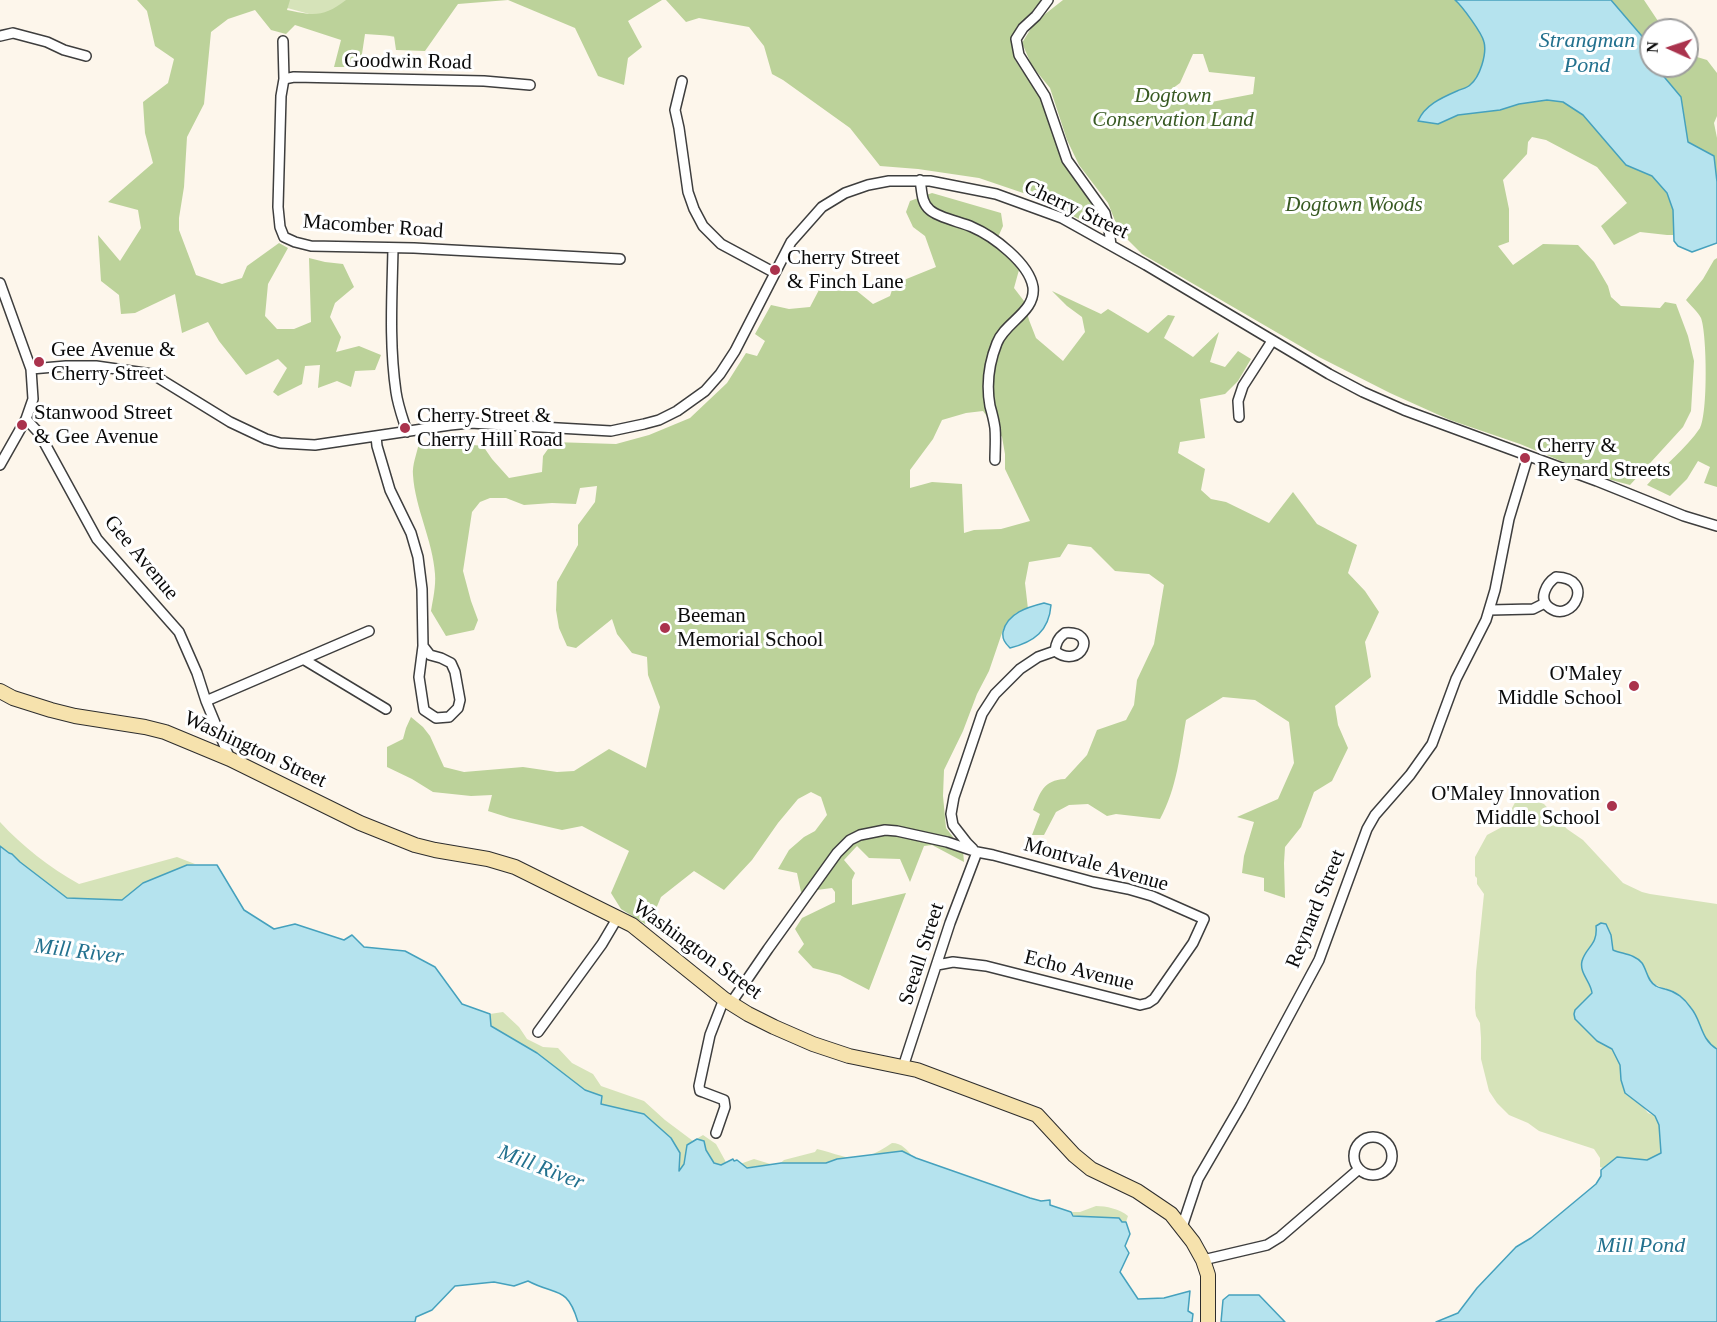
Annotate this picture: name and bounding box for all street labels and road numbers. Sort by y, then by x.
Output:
street label: Goodwin Road [344,48,472,76]
street label: Cherry Street [1020,175,1132,245]
street label: Macomber Road [302,210,444,244]
street label: Gee Avenue [98,511,184,605]
street label: Washington Street [180,706,330,794]
street label: Montvale Avenue [1021,832,1171,898]
street label: Reynard Street [1281,846,1351,972]
street label: Washington Street [627,895,767,1005]
street label: Seeall Street [894,900,950,1008]
street label: Echo Avenue [1022,945,1136,997]

